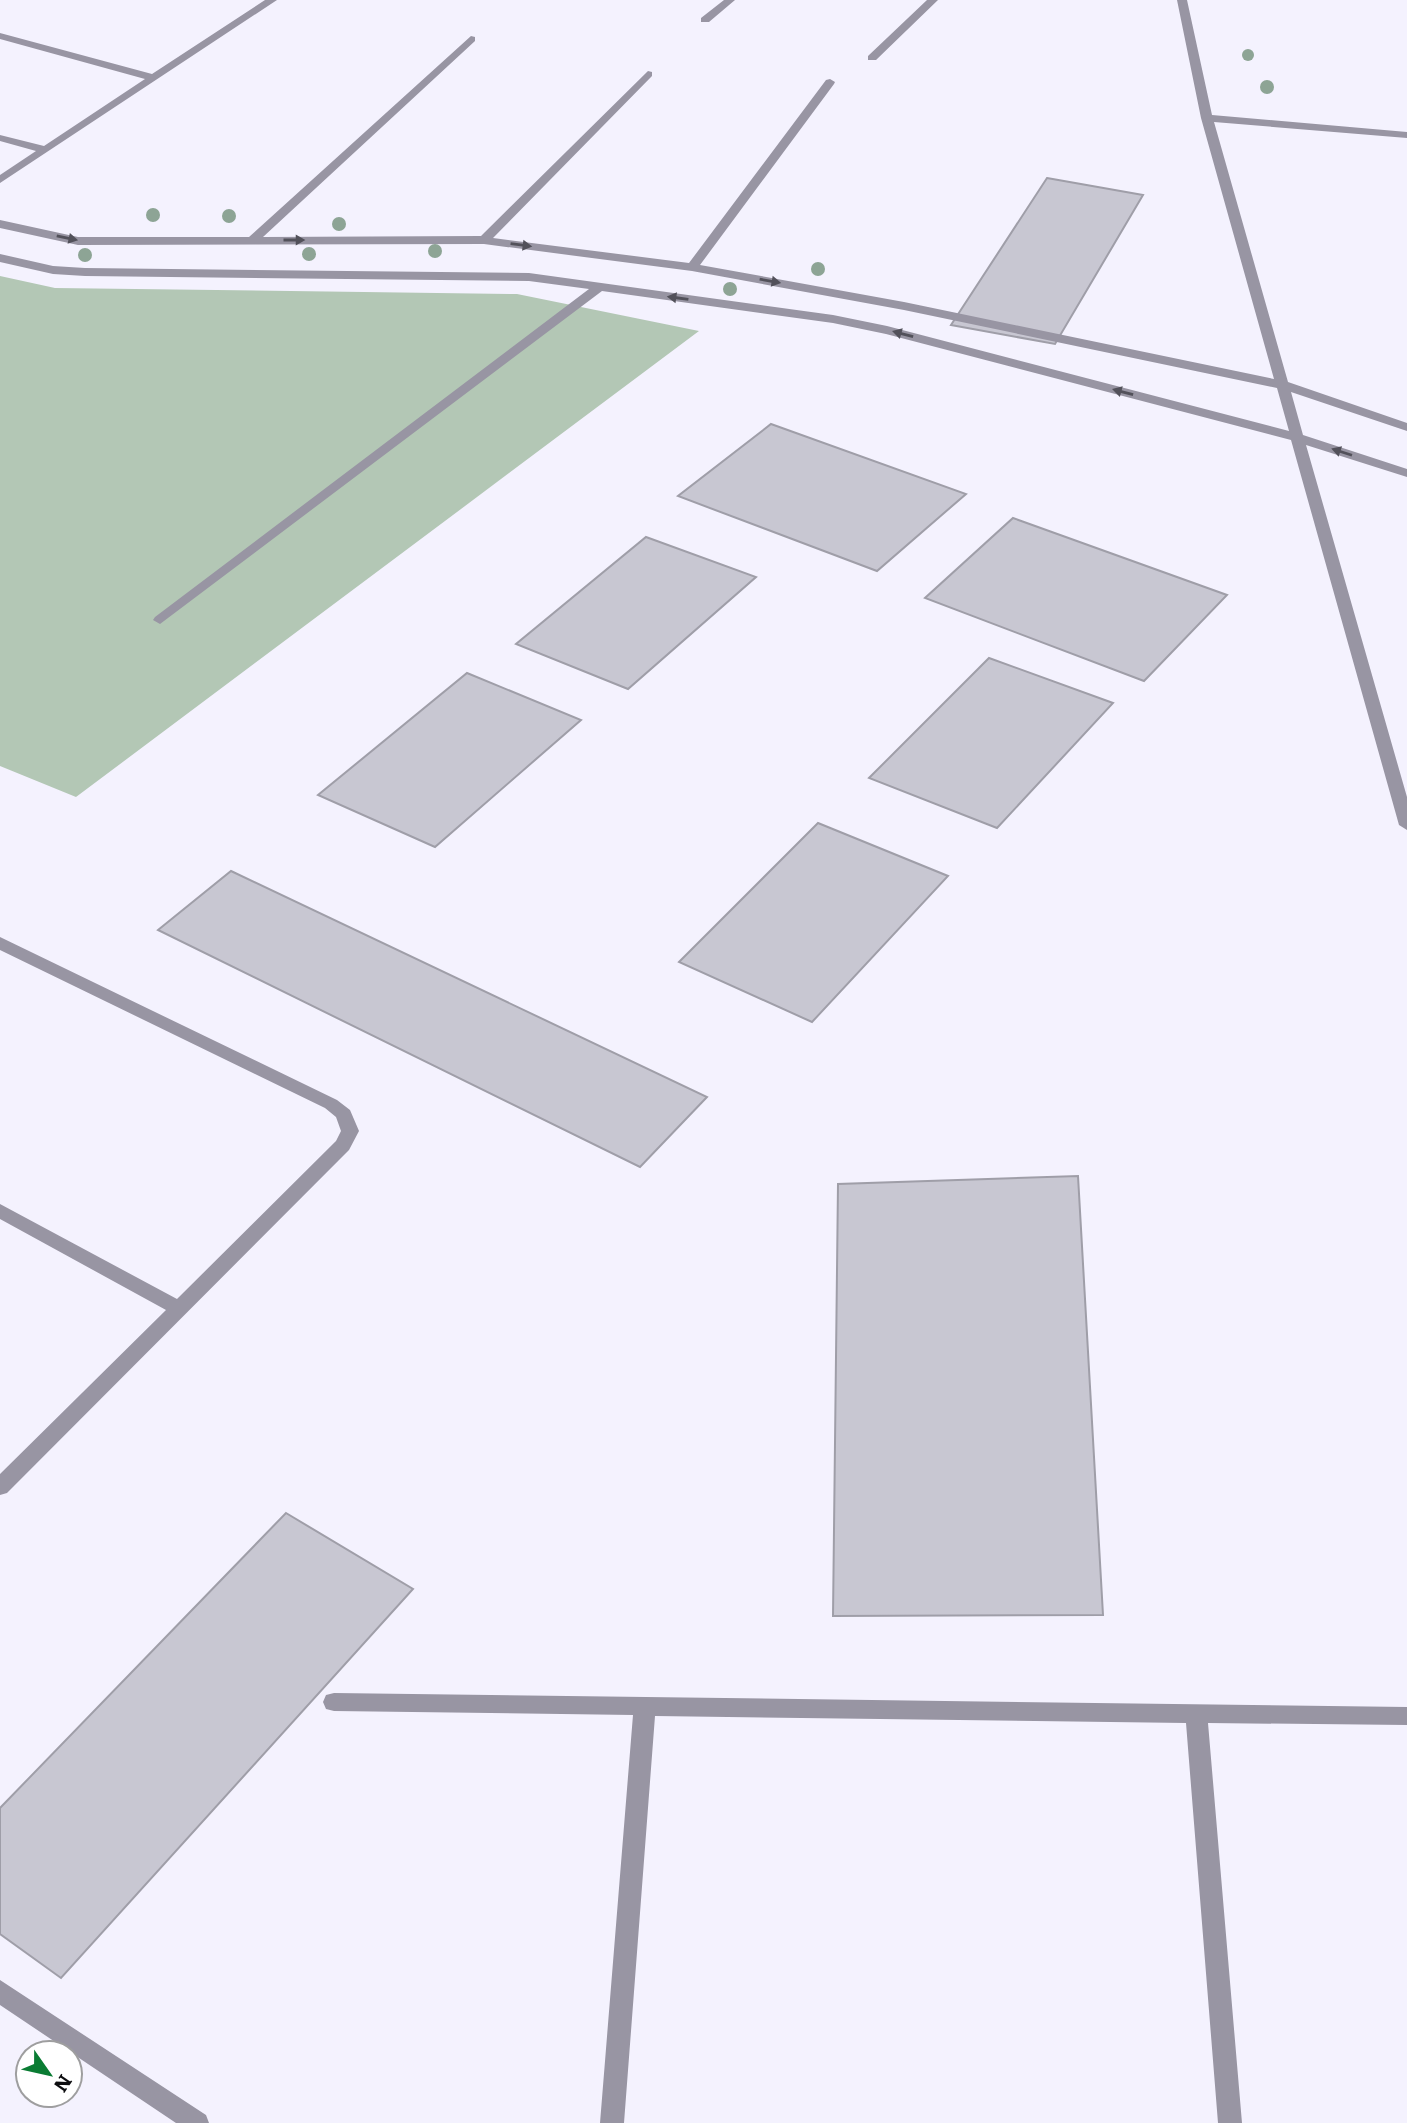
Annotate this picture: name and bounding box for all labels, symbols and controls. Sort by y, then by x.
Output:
one-way arrow [56,233,78,244]
one-way arrow [283,234,305,246]
one-way arrow [510,240,532,251]
one-way arrow [759,276,781,287]
one-way arrow [667,292,689,303]
one-way arrow [891,328,913,339]
one-way arrow [1111,386,1133,397]
one-way arrow [1331,447,1352,457]
north arrow [14,2039,84,2109]
text: N [48,2070,80,2099]

